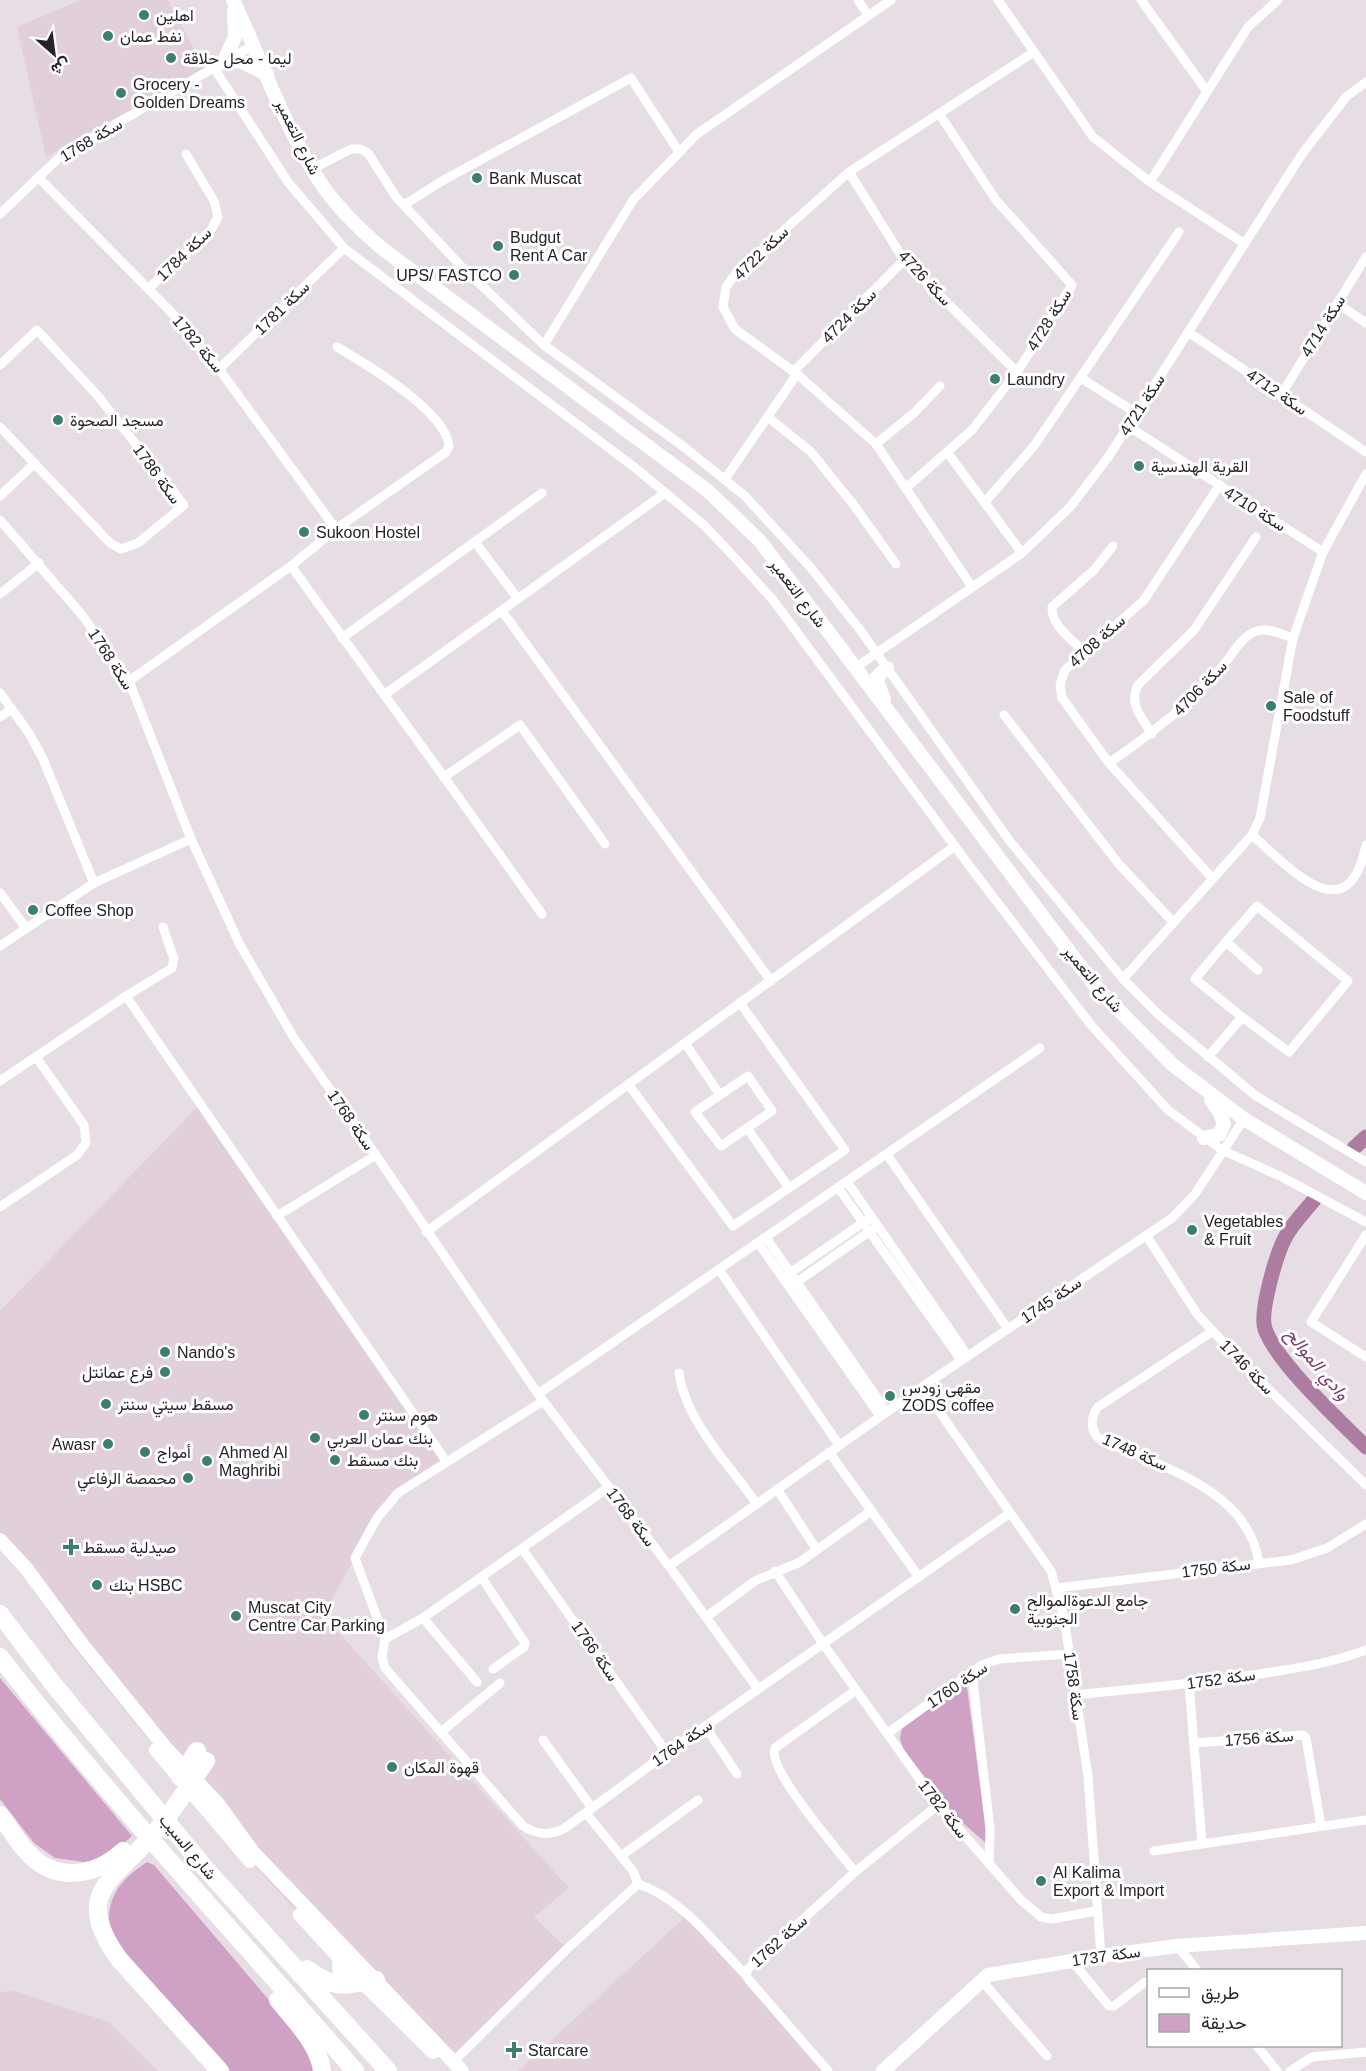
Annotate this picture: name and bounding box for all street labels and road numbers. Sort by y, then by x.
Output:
street label: شارع التعمير [269,96,324,179]
street label: سكة 1768 [57,115,125,165]
street label: سكة 4722 [730,223,792,283]
street label: سكة 1784 [153,224,215,284]
street label: سكة 4726 [895,247,955,309]
street label: سكة 1781 [251,278,313,338]
street label: سكة 4724 [819,286,879,346]
street label: سكة 4728 [1023,286,1075,354]
street label: سكة 4714 [1297,292,1349,360]
street label: سكة 1782 [169,312,227,376]
street label: سكة 4712 [1244,366,1310,418]
street label: سكة 4721 [1116,371,1168,439]
street label: سكة 1786 [130,441,184,507]
street label: سكة 4710 [1221,483,1289,535]
street label: شارع التعمير [764,555,829,632]
street label: سكة 4708 [1066,612,1128,670]
street label: سكة 1768 [85,625,137,693]
street label: سكة 4706 [1170,657,1230,719]
street label: شارع التعمير [1057,942,1126,1018]
street label: سكة 1768 [324,1087,378,1153]
street label: سكة 1745 [1018,1274,1084,1326]
street label: سكة 1746 [1217,1336,1277,1398]
street label: سكة 1748 [1100,1430,1170,1474]
street label: سكة 1768 [603,1484,659,1550]
street label: سكة 1750 [1181,1555,1251,1581]
street label: سكة 1766 [568,1618,622,1684]
street label: سكة 1758 [1061,1651,1087,1721]
street label: سكة 1760 [924,1659,990,1711]
street label: سكة 1752 [1186,1666,1256,1692]
street label: سكة 1764 [649,1716,715,1770]
street label: سكة 1756 [1224,1727,1294,1749]
street label: سكة 1782 [915,1777,971,1841]
street label: شارع السيب [154,1811,220,1885]
street label: سكة 1762 [748,1912,810,1970]
street label: سكة 1737 [1071,1943,1141,1969]

